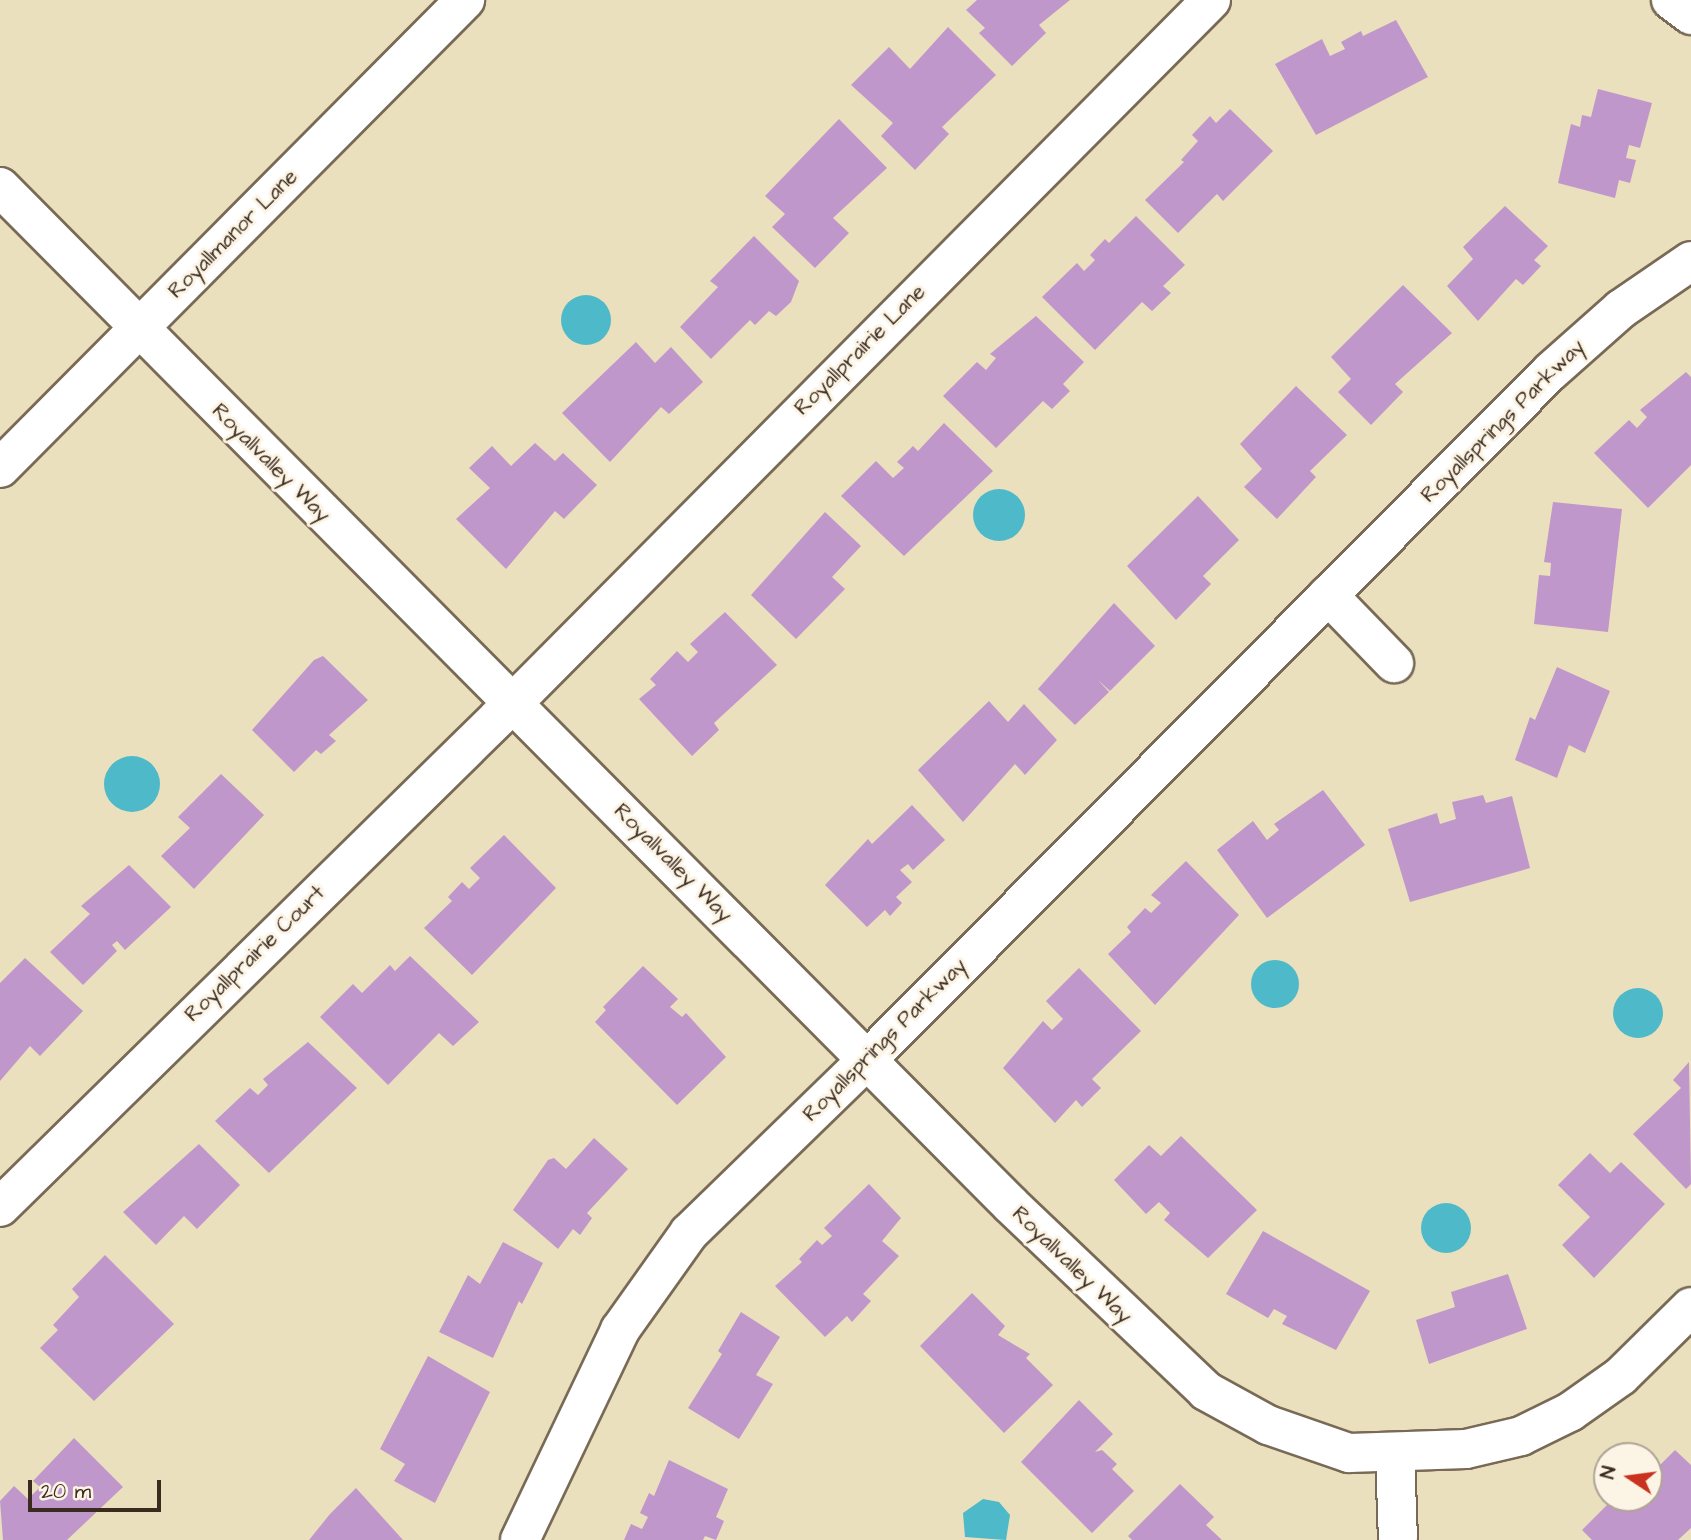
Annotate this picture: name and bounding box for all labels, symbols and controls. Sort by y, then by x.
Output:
street label: Royallmanor Lane [163,164,303,304]
street label: Royallprairie Lane [789,279,931,421]
street label: Royallsprings Parkway [1416,334,1590,508]
street label: Royallvalley Way [207,399,335,527]
street label: Royallvalley Way [609,799,737,927]
street label: Royallprairie Court [180,881,330,1027]
street label: Royallsprings Parkway [798,953,972,1127]
street label: Royallvalley Way [1007,1201,1137,1329]
north arrow [1593,1442,1663,1512]
text: N [1595,1464,1623,1481]
scale bar [32,1466,164,1510]
text: 20 m [41,1477,91,1506]

